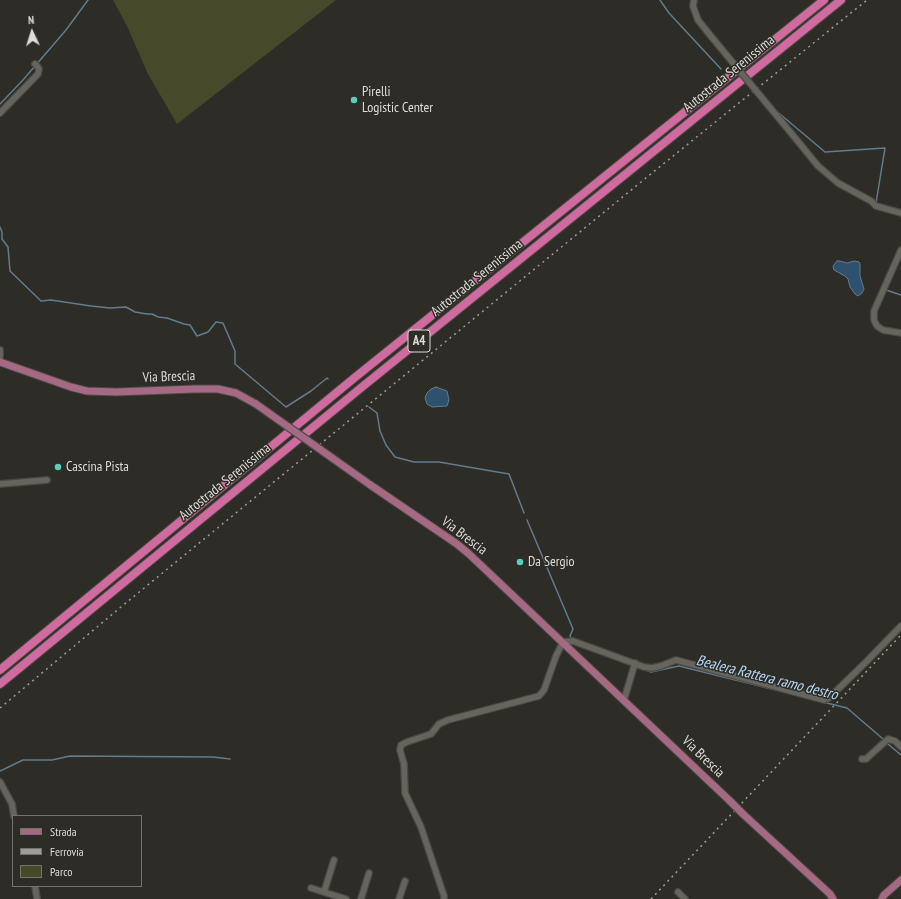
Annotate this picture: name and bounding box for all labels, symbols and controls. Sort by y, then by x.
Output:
north arrow [12,12,52,52]
text: N [28,13,35,27]
street label: Autostrada Serenissima [680,32,778,116]
place label: Pirelli Logistic Center [362,84,433,116]
marker: Pirelli Logistic Center [349,95,359,105]
street label: Autostrada Serenissima [428,236,526,320]
road number: A4 [408,330,430,352]
street label: Via Brescia [142,368,196,386]
street label: Autostrada Serenissima [176,440,274,524]
place label: Cascina Pista [66,459,129,475]
marker: Cascina Pista [53,462,63,472]
street label: Via Brescia [438,513,490,559]
place label: Da Sergio [528,554,575,570]
marker: Da Sergio [515,557,525,567]
water label: Bealera Rattera ramo destro [694,652,840,704]
street label: Via Brescia [678,733,728,781]
legend [12,815,142,887]
text: Strada [50,824,77,839]
text: Ferrovia [50,844,84,859]
text: Parco [50,864,72,879]

